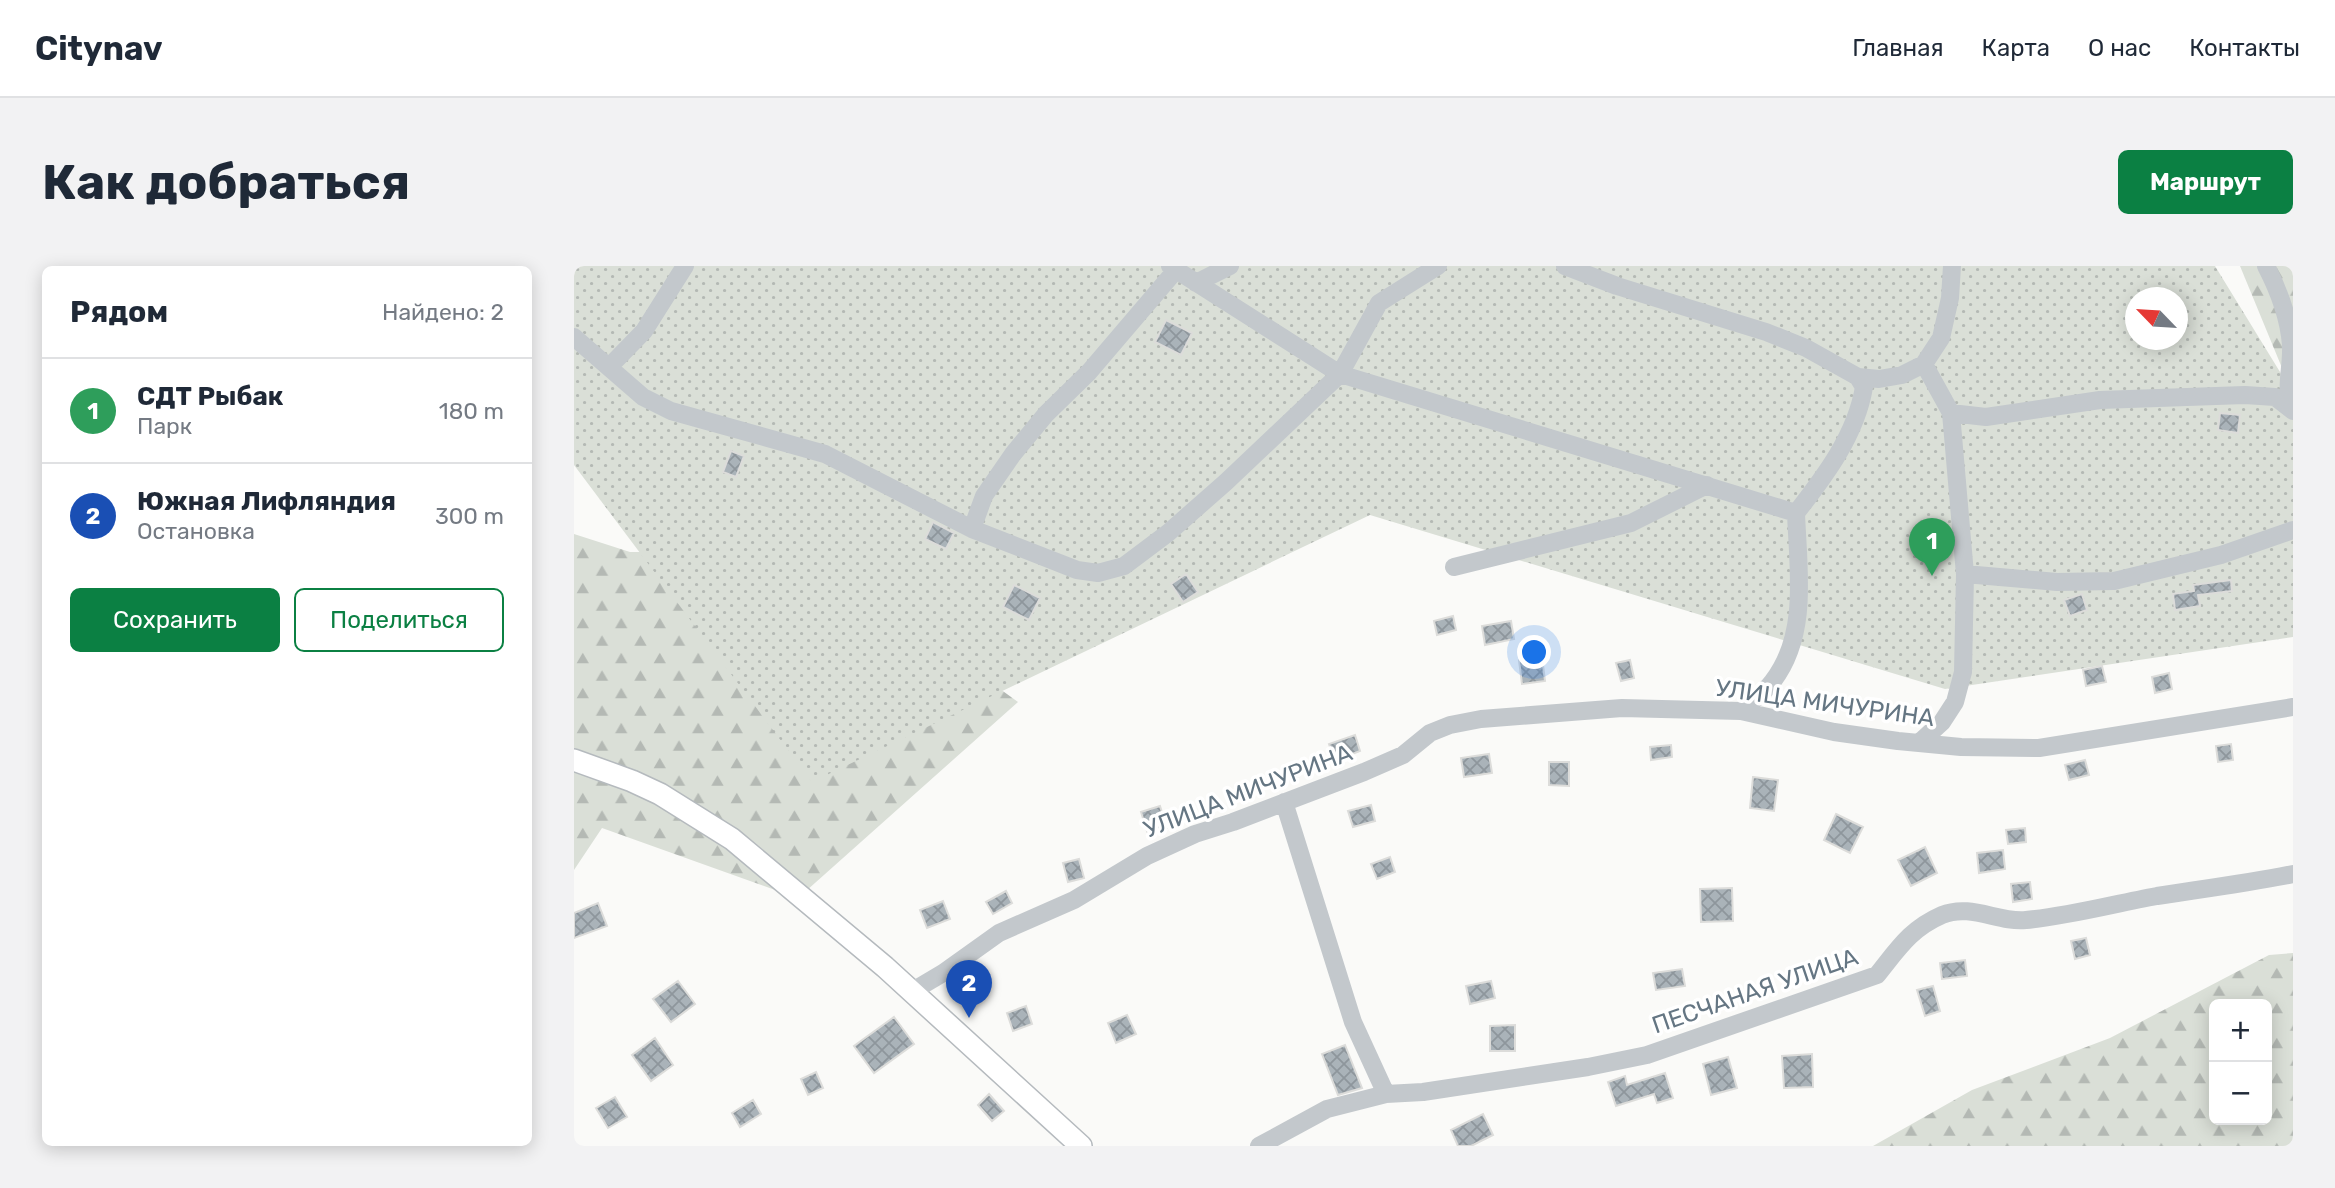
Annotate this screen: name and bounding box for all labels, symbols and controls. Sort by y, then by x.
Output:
text: Citynav [35,29,163,68]
text: Главная [1852,34,1944,62]
text: Карта [1982,34,2050,62]
text: О нас [2088,34,2151,62]
text: Контакты [2189,34,2300,62]
button: Маршрут [2118,150,2293,214]
text: Как добраться [42,153,410,211]
north arrow [2125,287,2188,350]
text: Рядом [70,294,168,330]
text: Найдено: 2 [382,298,504,326]
text: СДТ Рыбак [137,381,284,412]
text: 1 [87,397,99,425]
text: 180 m [439,397,504,425]
text: Парк [137,412,192,440]
text: Южная Лифляндия [137,486,396,517]
text: 2 [86,502,100,530]
text: 300 m [435,502,504,530]
text: Остановка [137,517,255,545]
pin: 1 [1909,518,1955,576]
button: Сохранить [70,588,280,652]
button: Поделиться [294,588,504,652]
your location [1517,635,1551,669]
street label: УЛИЦА МИЧУРИНА [1714,674,1936,732]
street label: УЛИЦА МИЧУРИНА [1140,738,1356,844]
street label: ПЕСЧАНАЯ УЛИЦА [1648,943,1862,1039]
pin: 2 [946,960,992,1018]
map controls [2209,999,2272,1125]
button: + [2209,999,2272,1062]
button: − [2209,1062,2272,1125]

